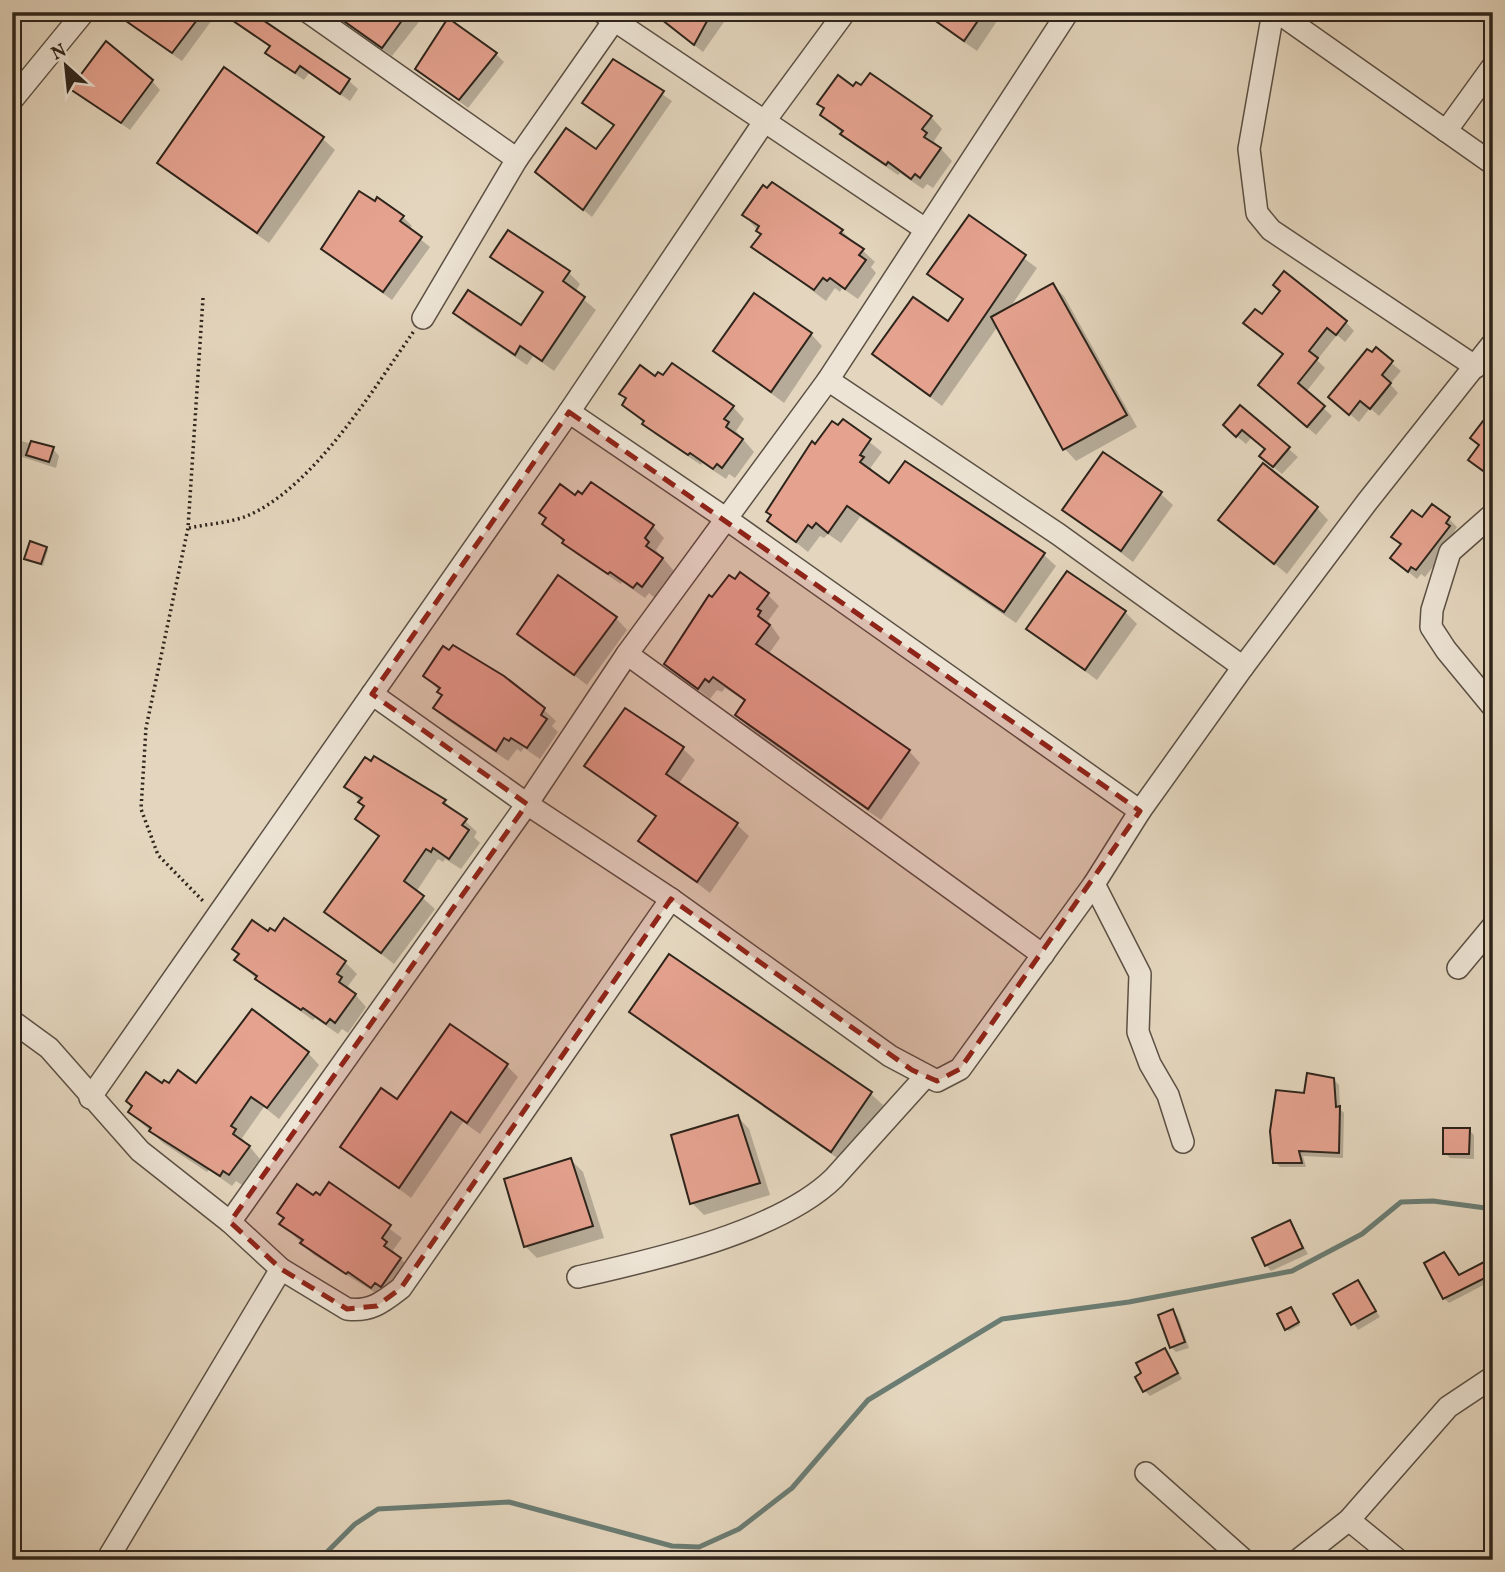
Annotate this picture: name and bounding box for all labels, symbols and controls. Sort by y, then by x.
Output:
north arrow [32,32,102,102]
text: N [47,38,71,67]

